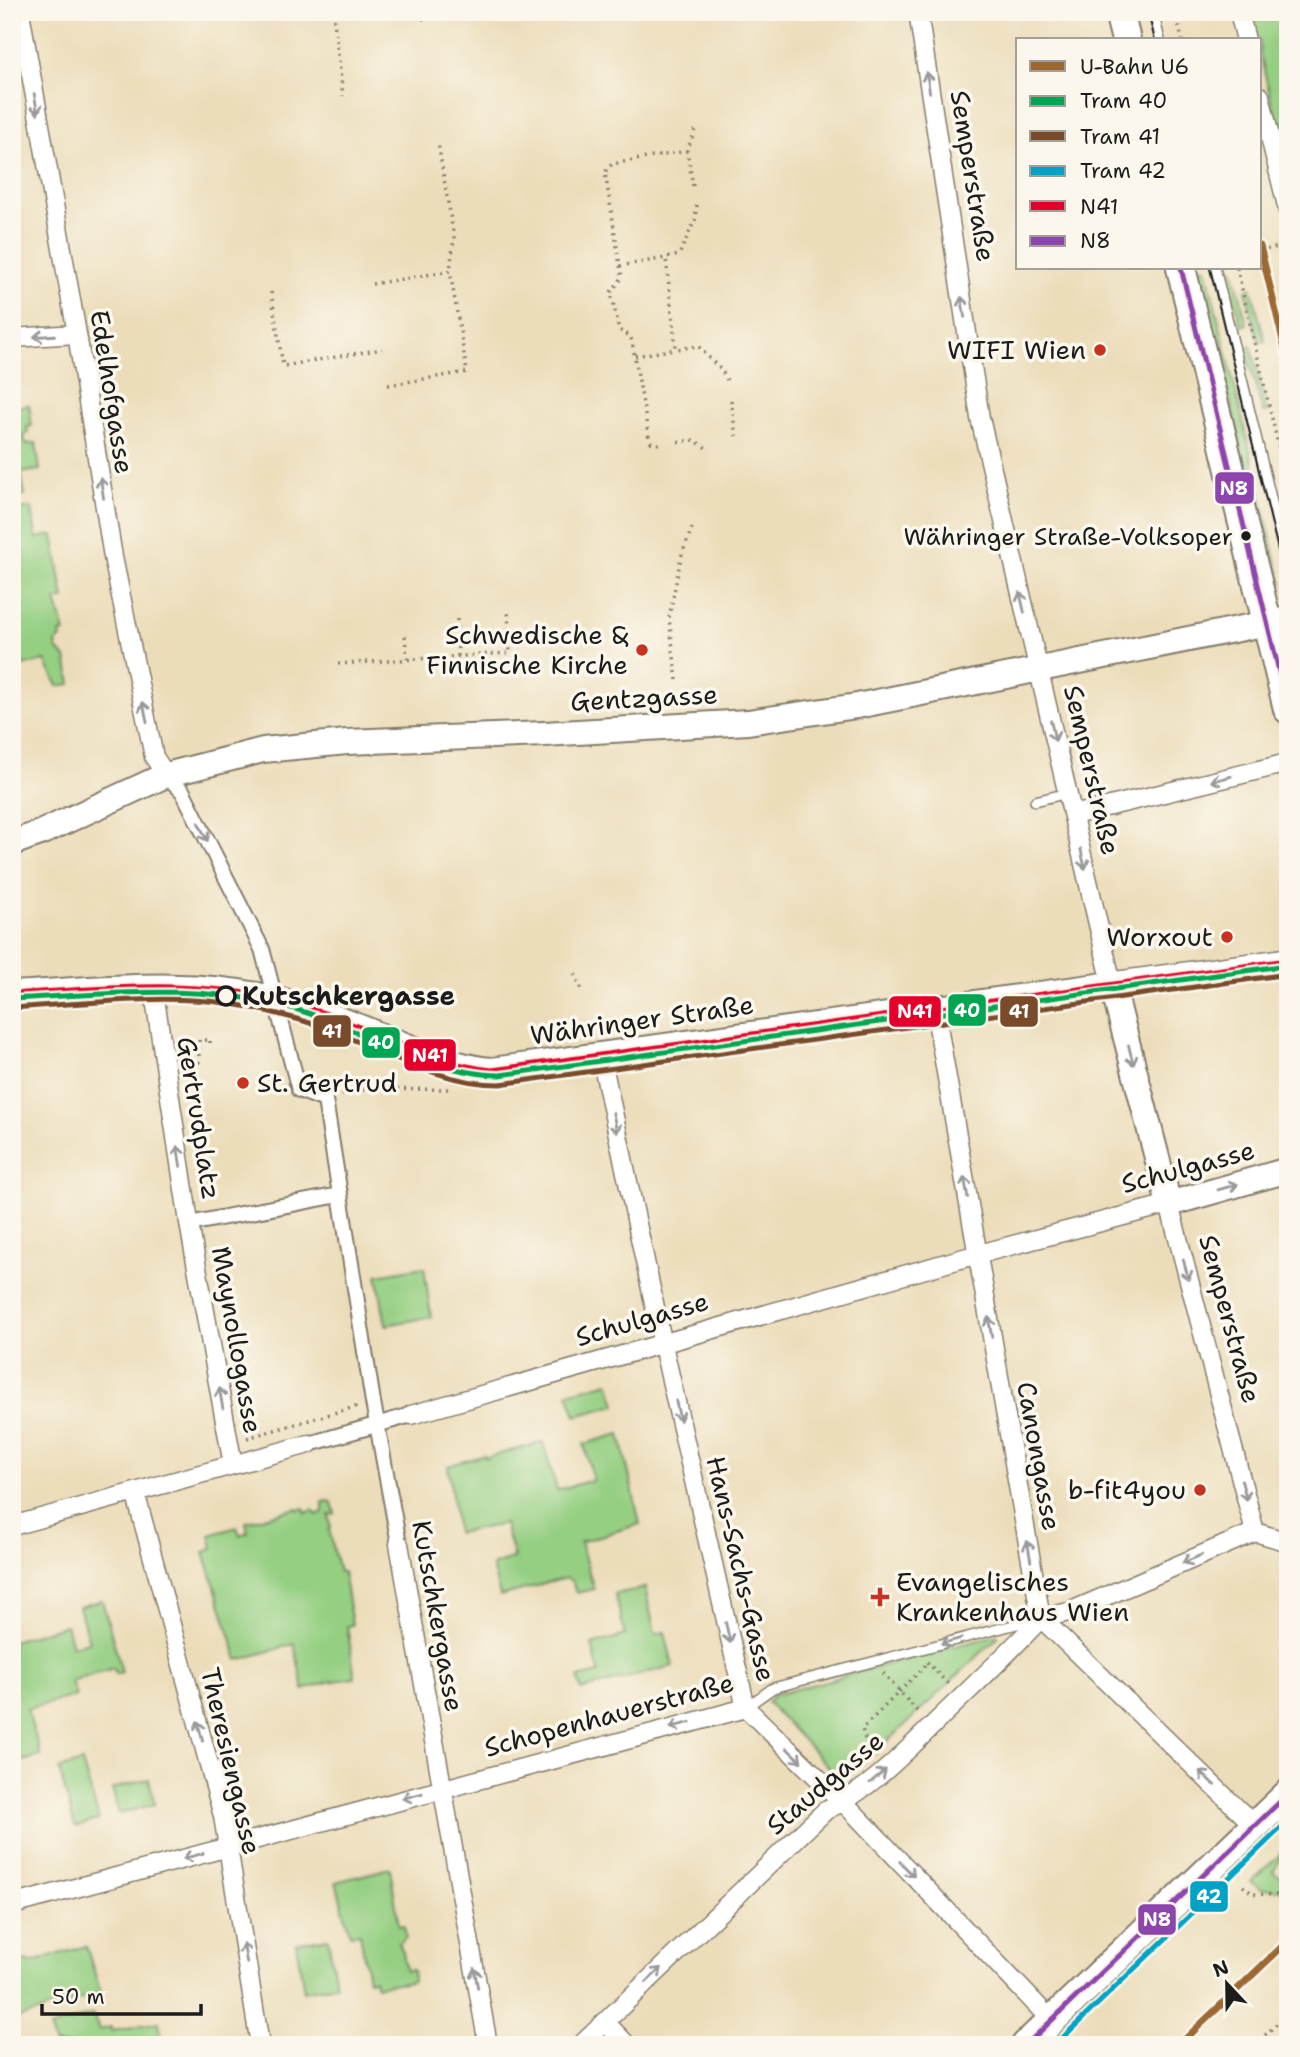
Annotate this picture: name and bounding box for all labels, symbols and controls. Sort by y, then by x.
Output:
legend [1016,38,1262,270]
text: U-Bahn U6 [1080,53,1189,81]
one-way arrow [921,71,934,94]
text: Tram 40 [1080,87,1167,115]
street label: Semperstraße [943,88,1004,264]
one-way arrow [30,92,43,115]
text: Tram 41 [1080,123,1160,151]
text: Tram 42 [1080,157,1166,185]
text: N41 [1080,193,1118,221]
text: N8 [1080,227,1111,255]
one-way arrow [956,296,969,319]
street label: Edelhofgasse [82,307,143,476]
one-way arrow [33,329,56,342]
place label: WIFI Wien [947,332,1086,367]
marker: WIFI Wien [1092,342,1108,358]
line badge: N8 [1214,471,1255,505]
text: N8 [1220,476,1248,501]
one-way arrow [95,478,108,500]
place label: Währinger Straße-Volksoper [903,521,1233,553]
marker: Währinger Straße-Volksoper [1239,529,1253,543]
one-way arrow [1015,591,1029,614]
place label: Schwedische & Finnische Kirche [426,617,629,682]
marker: Schwedische & Finnische Kirche [634,642,650,658]
street label: Gentzgasse [569,676,719,719]
street label: Semperstraße [1056,682,1129,858]
one-way arrow [137,701,151,724]
one-way arrow [1047,719,1060,741]
one-way arrow [1210,773,1233,786]
one-way arrow [197,821,211,842]
one-way arrow [1077,848,1090,870]
place label: Worxout [1106,919,1213,954]
marker: Worxout [1219,929,1235,945]
place label: Kutschkergasse [242,978,455,1013]
marker: Kutschkergasse [216,986,236,1006]
street label: Währinger Straße [528,987,756,1053]
line badge: 40 [947,993,987,1027]
line badge: N41 [888,995,942,1028]
line badge: 41 [999,995,1039,1028]
text: 40 [954,998,980,1023]
text: N41 [897,999,933,1024]
text: 41 [1009,999,1029,1024]
line badge: 41 [312,1014,352,1048]
text: 41 [322,1019,342,1044]
line badge: 40 [361,1026,401,1059]
text: 40 [368,1030,394,1055]
street label: Gertrudplatz [169,1034,230,1202]
line badge: N41 [403,1038,457,1072]
text: N41 [412,1043,448,1068]
one-way arrow [1125,1043,1138,1066]
place label: St. Gertrud [257,1065,397,1100]
marker: St. Gertrud [235,1075,251,1091]
one-way arrow [609,1111,623,1134]
street label: Schulgasse [1117,1132,1258,1201]
one-way arrow [172,1145,185,1168]
one-way arrow [959,1177,972,1199]
one-way arrow [1216,1180,1239,1193]
street label: Semperstraße [1191,1231,1270,1407]
street label: Maynollogasse [204,1244,271,1436]
one-way arrow [1180,1258,1193,1280]
street label: Schulgasse [571,1283,712,1354]
one-way arrow [983,1316,996,1339]
street label: Canongasse [1009,1379,1070,1533]
one-way arrow [214,1387,227,1410]
one-way arrow [671,1399,685,1422]
street label: Hans-Sachs-Gasse [699,1453,784,1685]
place label: b-fit4you [1068,1472,1186,1507]
one-way arrow [1238,1478,1251,1501]
marker: b-fit4you [1192,1482,1208,1498]
street label: Kutschkergasse [404,1518,473,1714]
one-way arrow [1022,1540,1035,1563]
one-way arrow [1182,1553,1204,1566]
place label: Evangelisches Krankenhaus Wien [896,1564,1129,1629]
marker: Evangelisches Krankenhaus Wien [870,1587,890,1607]
one-way arrow [722,1621,736,1644]
one-way arrow [940,1635,963,1648]
street label: Theresiengasse [193,1664,270,1858]
street label: Schopenhauerstraße [480,1664,738,1765]
one-way arrow [669,1719,691,1732]
one-way arrow [192,1720,205,1742]
street label: Staudgasse [758,1723,891,1842]
one-way arrow [786,1747,803,1764]
one-way arrow [869,1768,887,1784]
one-way arrow [1198,1769,1215,1786]
one-way arrow [402,1791,424,1804]
one-way arrow [182,1850,205,1863]
one-way arrow [899,1860,916,1877]
line badge: 42 [1189,1880,1229,1913]
text: 42 [1196,1884,1222,1909]
line badge: N8 [1137,1903,1177,1936]
text: N8 [1143,1907,1171,1932]
one-way arrow [238,1942,251,1965]
north arrow [1192,1948,1262,2018]
text: N [1209,1954,1232,1983]
one-way arrow [645,1966,662,1983]
one-way arrow [469,1967,482,1989]
scale bar [42,1973,201,2017]
text: 50 m [52,1983,105,2011]

